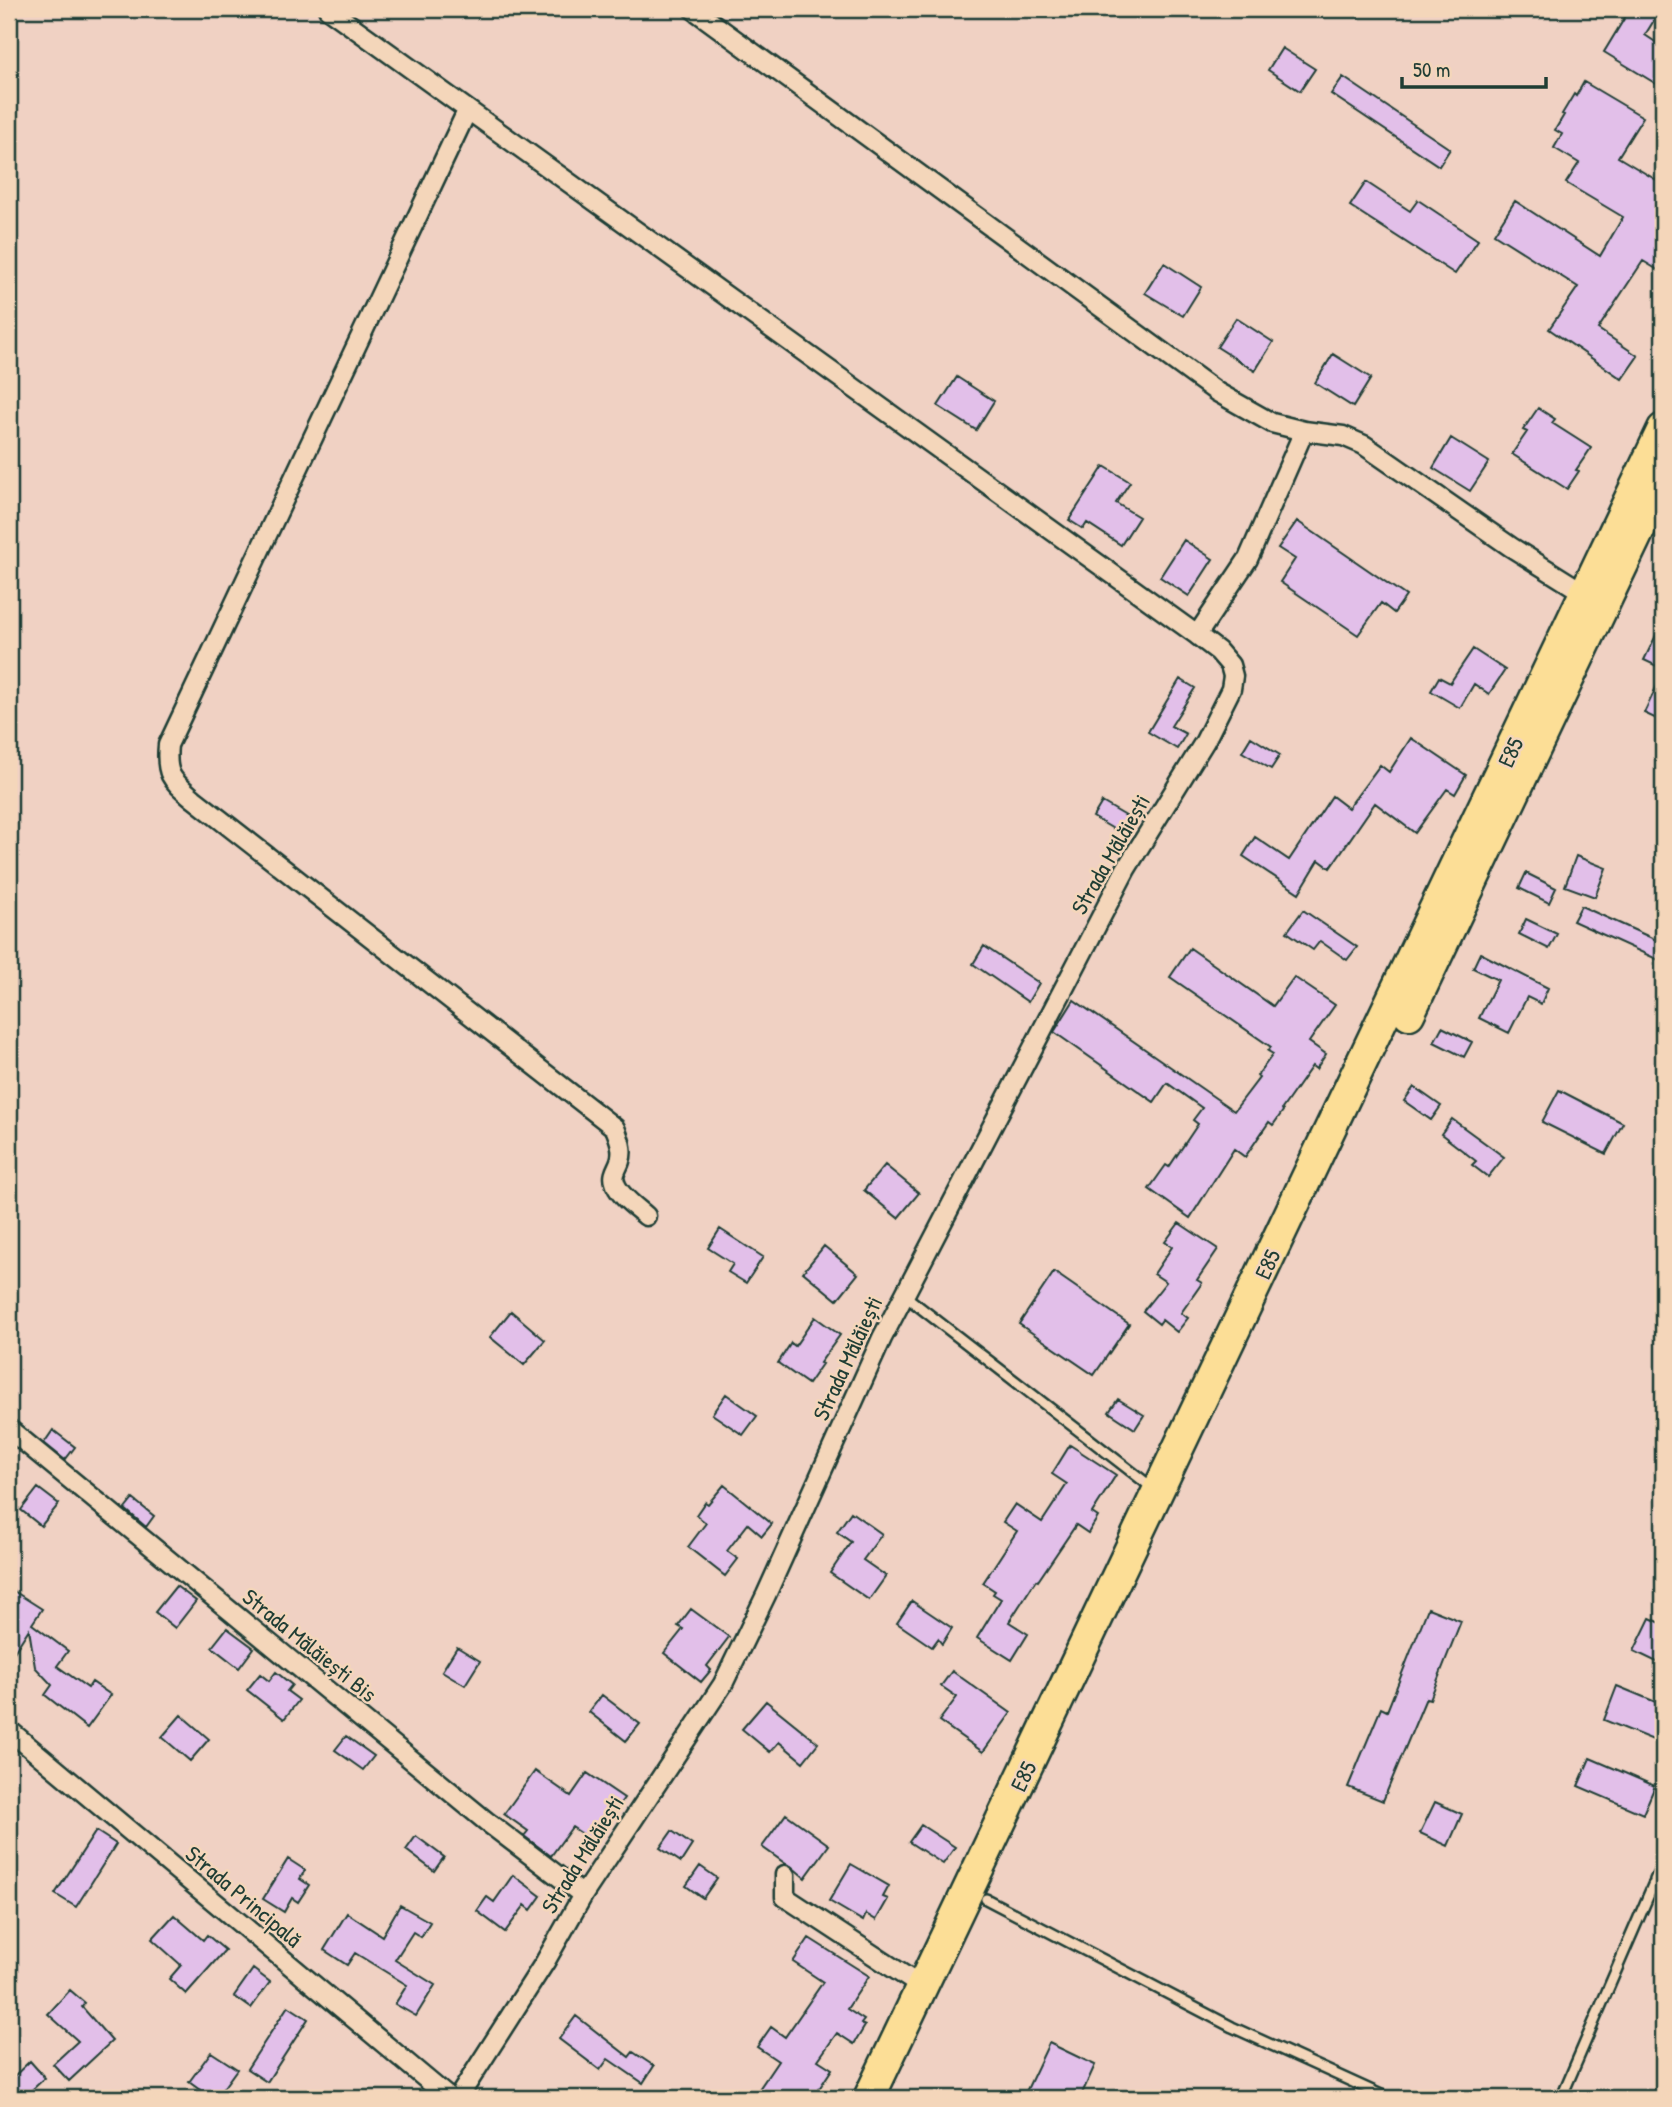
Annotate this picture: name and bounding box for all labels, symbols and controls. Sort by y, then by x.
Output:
scale bar [1402,46,1546,90]
text: 50 m [1413,55,1450,84]
street label: E85 [1490,732,1530,772]
street label: Strada Mălăiești [1063,788,1157,920]
street label: E85 [1247,1244,1287,1284]
street label: Strada Mălăiești [805,1291,889,1425]
street label: Strada Mălăiești Bis [236,1581,384,1709]
street label: E85 [1003,1756,1044,1796]
street label: Strada Mălăiești [533,1789,631,1919]
street label: Strada Principală [179,1838,309,1954]

